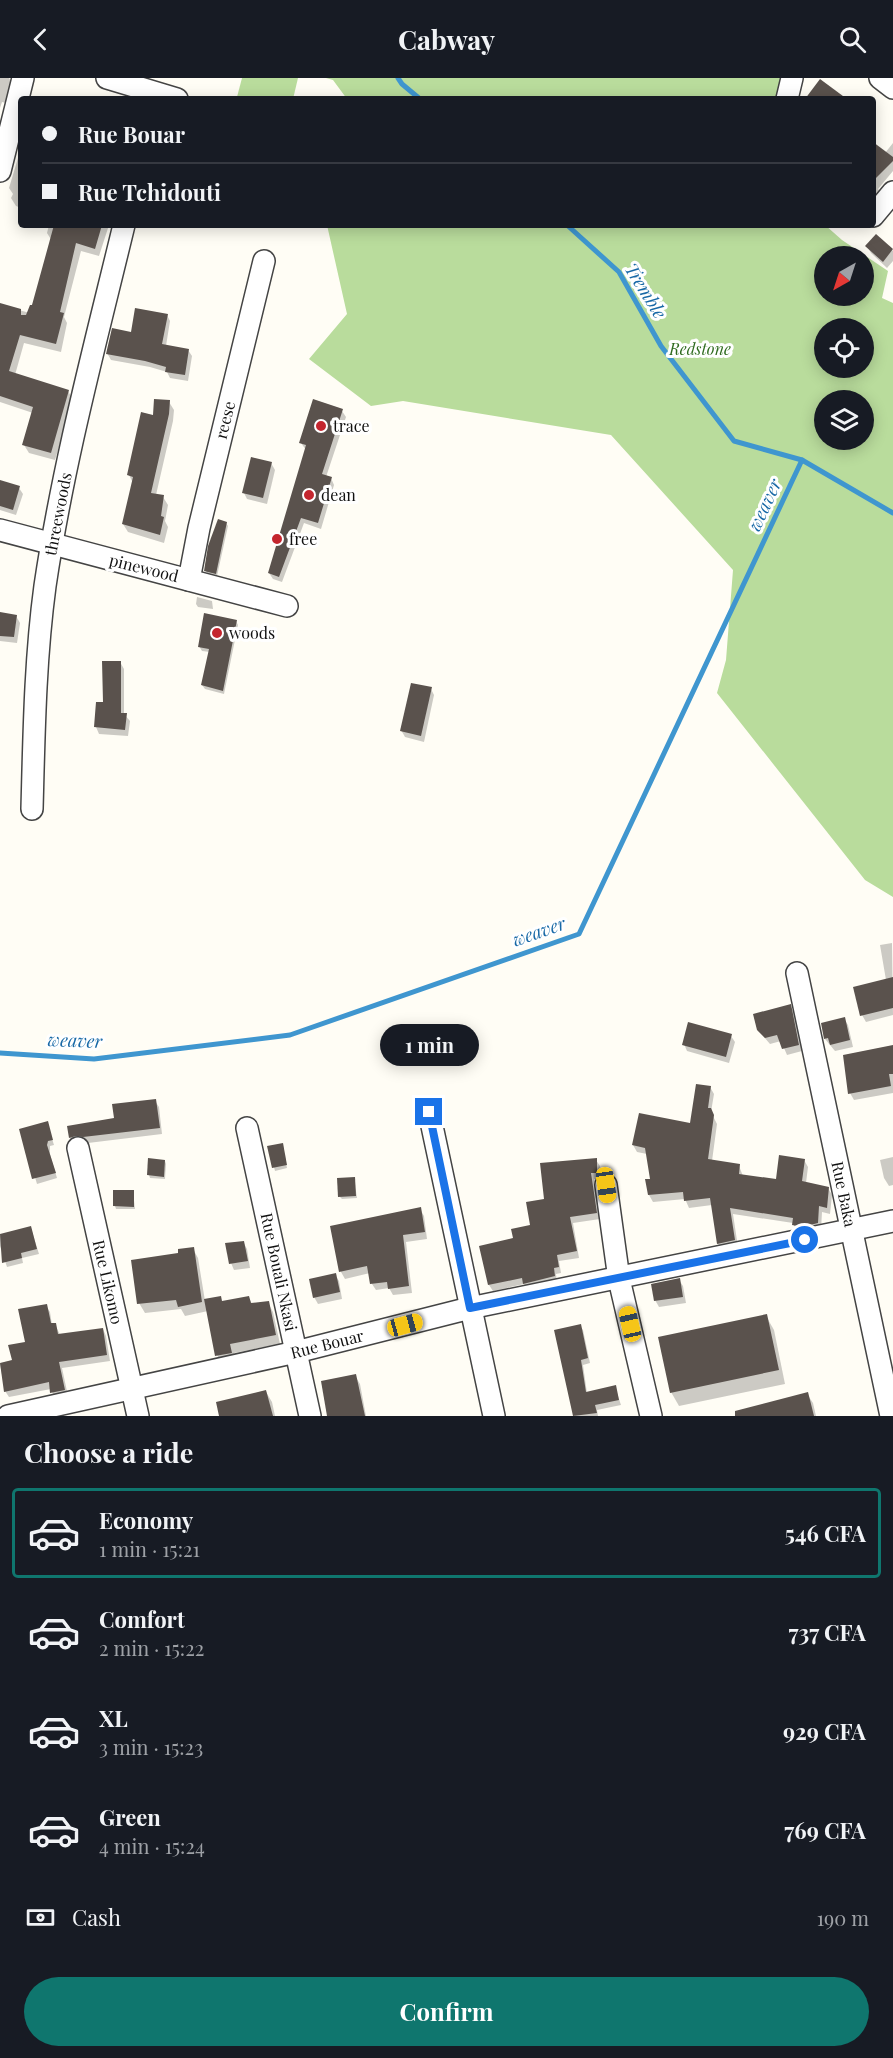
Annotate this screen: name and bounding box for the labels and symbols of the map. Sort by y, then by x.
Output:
north arrow [814,246,874,306]
water label: Tremble [619,258,672,323]
park label: Redstone [668,338,731,359]
street label: reese [210,399,239,441]
place label: trace [333,415,370,436]
marker: trace [314,419,328,433]
street label: threewoods [39,471,76,557]
water label: weaver [742,474,787,534]
place label: dean [321,484,356,505]
marker: dean [302,488,316,502]
place label: free [289,528,317,549]
marker: free [270,532,284,546]
street label: pinewood [107,549,181,586]
place label: woods [229,622,275,643]
marker: woods [210,626,224,640]
water label: weaver [509,910,570,951]
callout: 1 min [380,1025,478,1067]
water label: weaver [47,1027,104,1053]
route end [415,1098,442,1125]
street label: Rue Baka [827,1159,862,1229]
car [595,1166,617,1204]
street label: Rue Bouali Nkasi [257,1211,302,1333]
route start [791,1226,818,1253]
street label: Rue Likomo [89,1238,128,1326]
car [617,1304,643,1344]
car [385,1312,425,1338]
street label: Rue Bouar [288,1324,366,1363]

